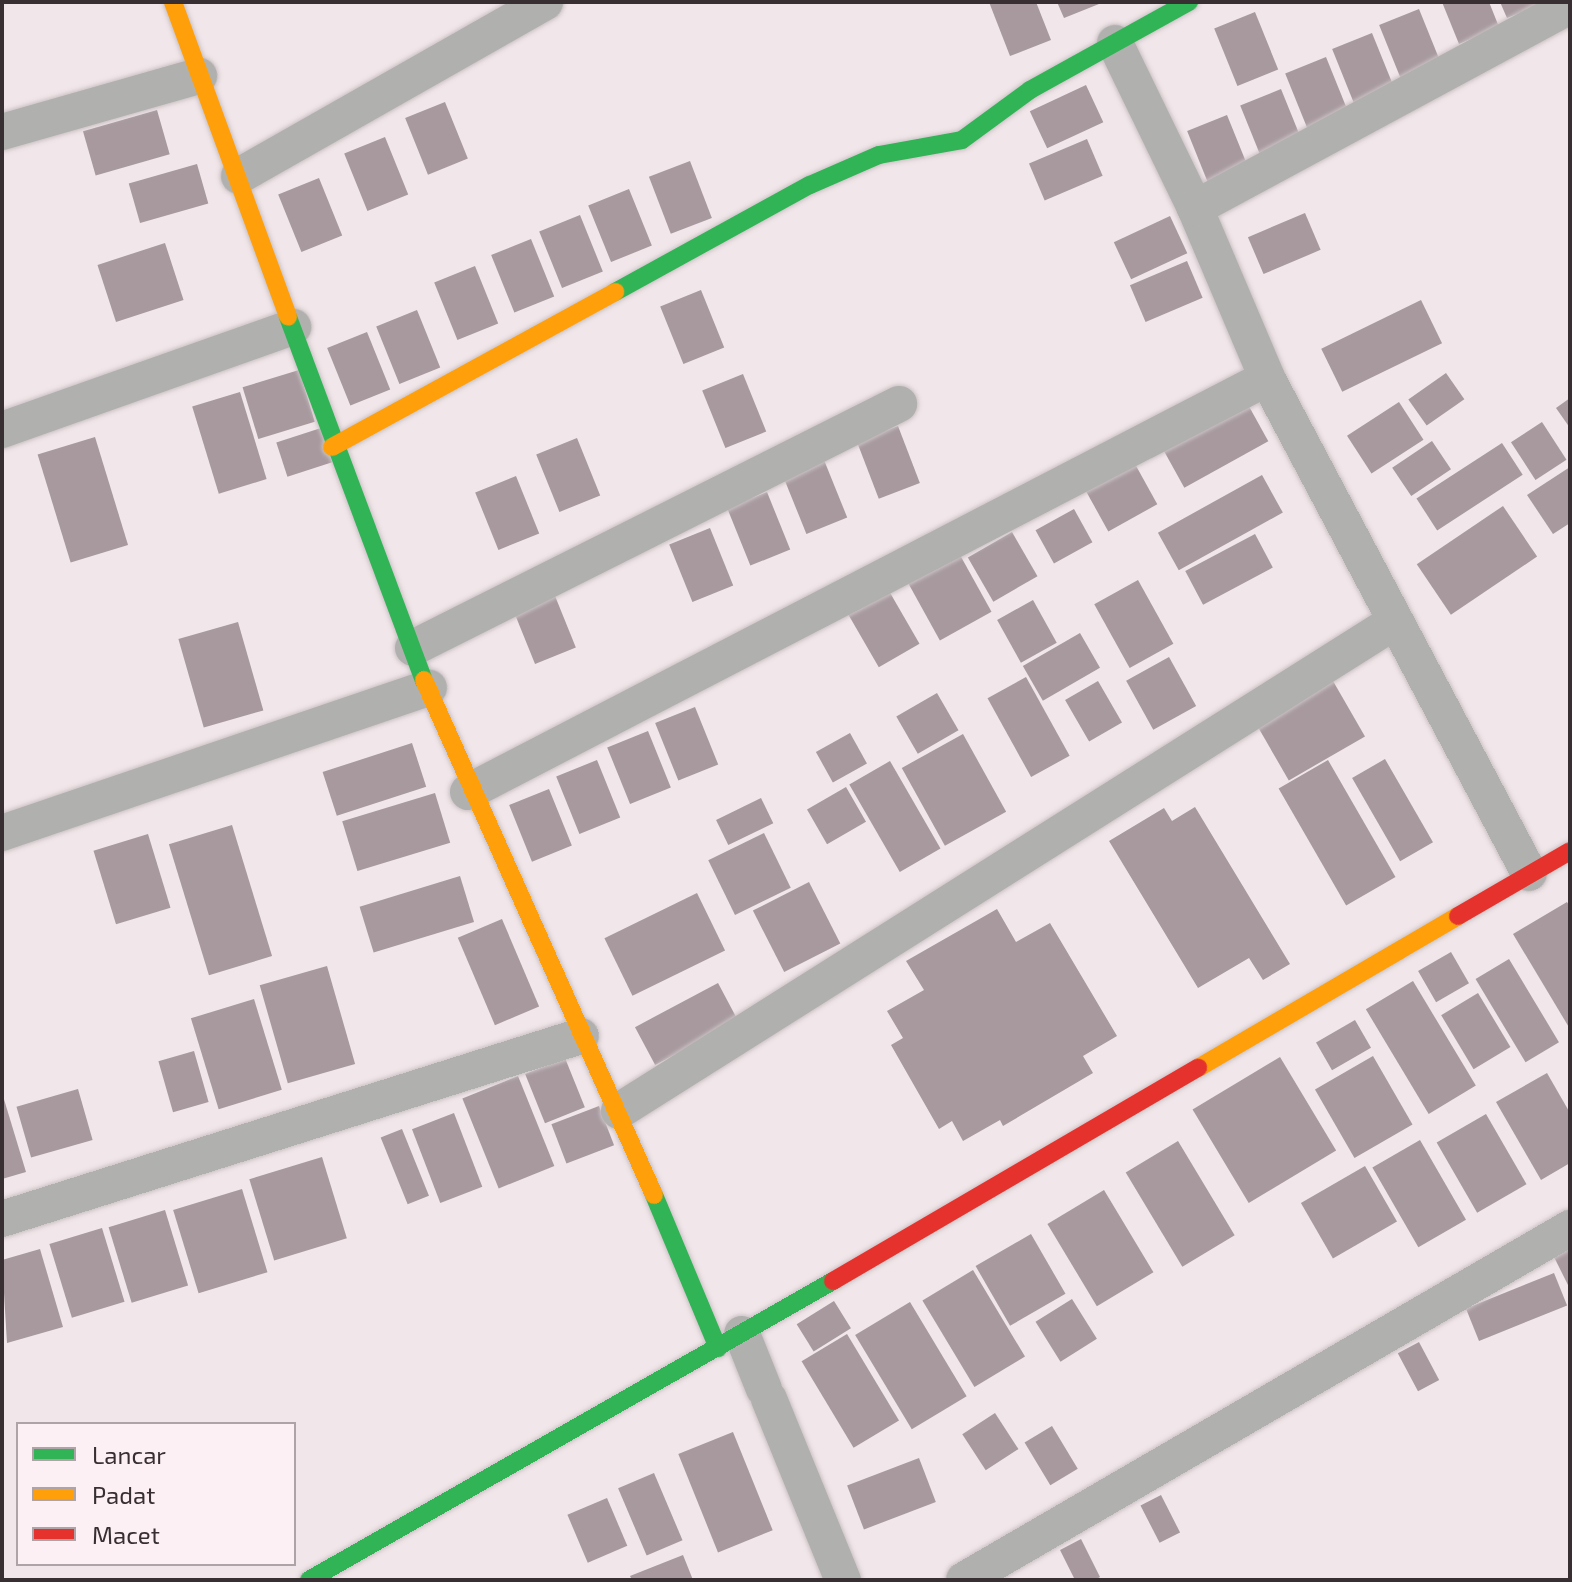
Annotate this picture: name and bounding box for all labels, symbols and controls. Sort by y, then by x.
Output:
legend [16,1422,296,1566]
text: Lancar [92,1440,166,1469]
text: Padat [92,1480,155,1509]
text: Macet [92,1520,160,1549]

